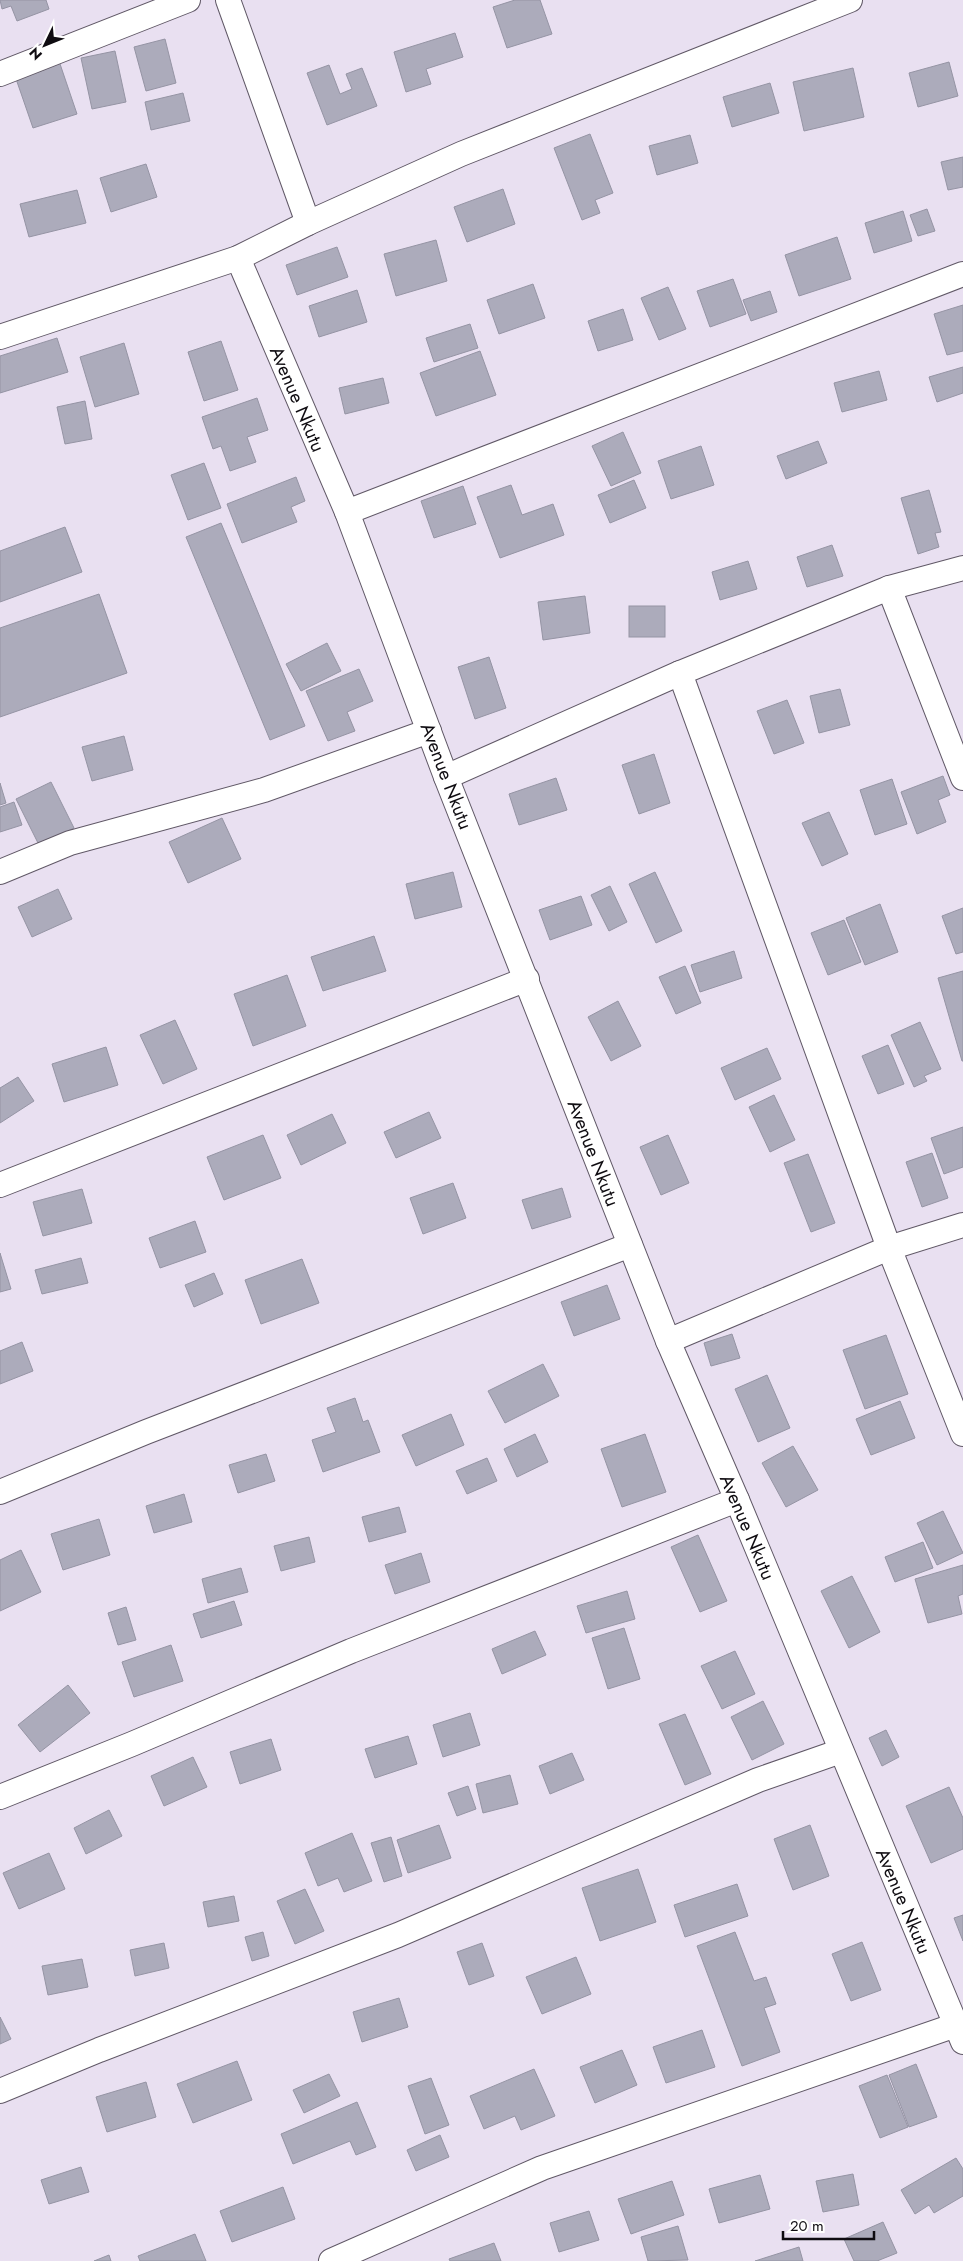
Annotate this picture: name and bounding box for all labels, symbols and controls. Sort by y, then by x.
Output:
north arrow [20,20,70,70]
text: N [24,43,47,65]
street label: Avenue Nkutu [263,342,332,456]
street label: Avenue Nkutu [414,719,479,833]
street label: Avenue Nkutu [561,1096,626,1210]
street label: Avenue Nkutu [713,1470,782,1584]
street label: Avenue Nkutu [869,1844,938,1958]
scale bar [783,2208,874,2240]
text: 20 m [790,2215,824,2237]

